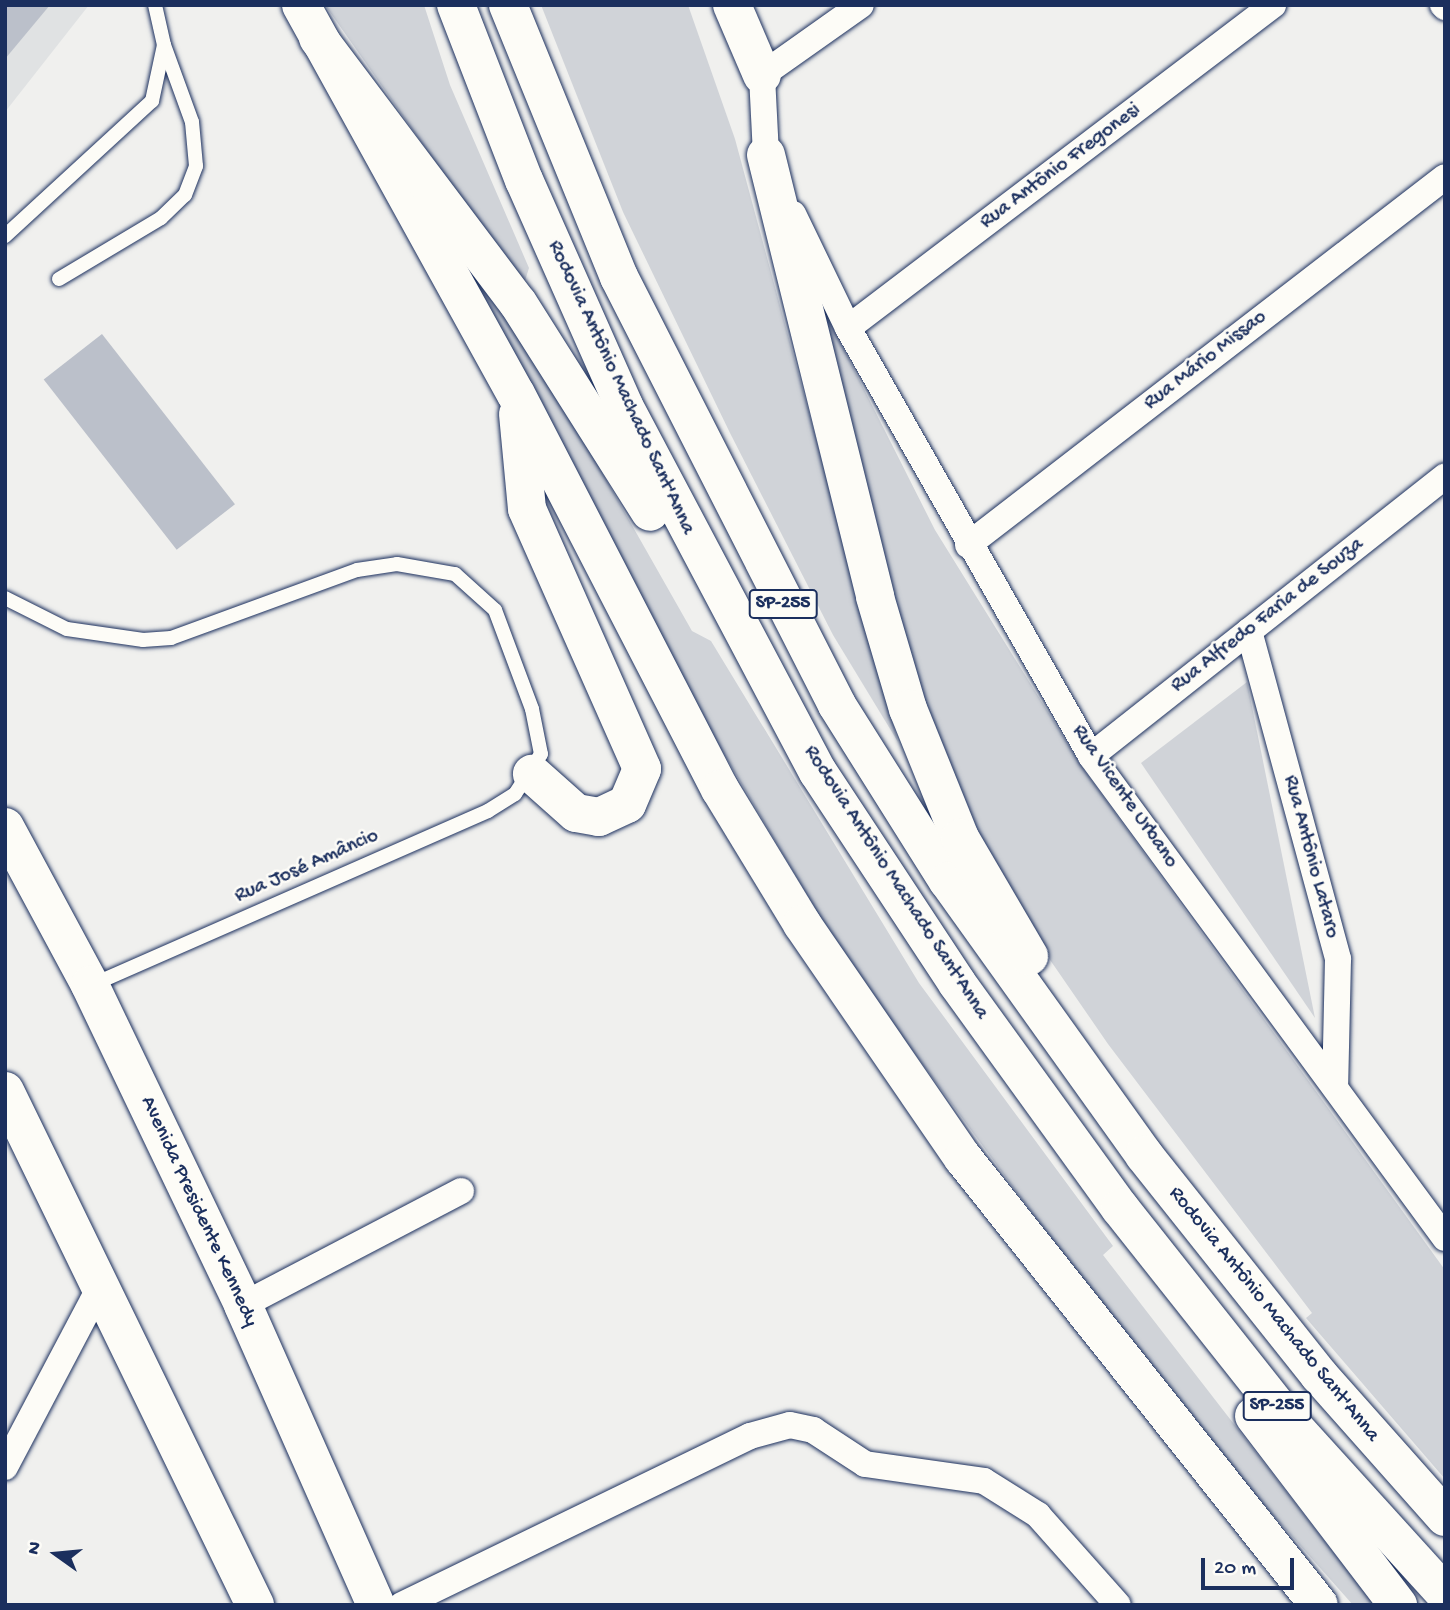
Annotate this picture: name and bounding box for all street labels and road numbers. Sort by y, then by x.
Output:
street label: Rua Antônio Fregonesi [976,98,1146,236]
street label: Rodovia Antônio Machado Sant'Anna [541,237,699,539]
street label: Rua Mário Missao [1140,305,1272,417]
street label: Rua Alfredo Faria de Souza [1166,533,1370,699]
road number: SP-255 [748,589,818,620]
street label: Rua Vicente Urbano [1065,720,1183,874]
street label: Rodovia Antônio Machado Sant'Anna [797,741,993,1025]
street label: Rua Antônio Lataro [1276,773,1344,941]
street label: Rua José Amâncio [231,824,383,910]
street label: Avenida Presidente Kennedy [133,1093,263,1331]
street label: Rodovia Antônio Machado Sant'Anna [1162,1182,1384,1448]
road number: SP-255 [1242,1390,1312,1422]

